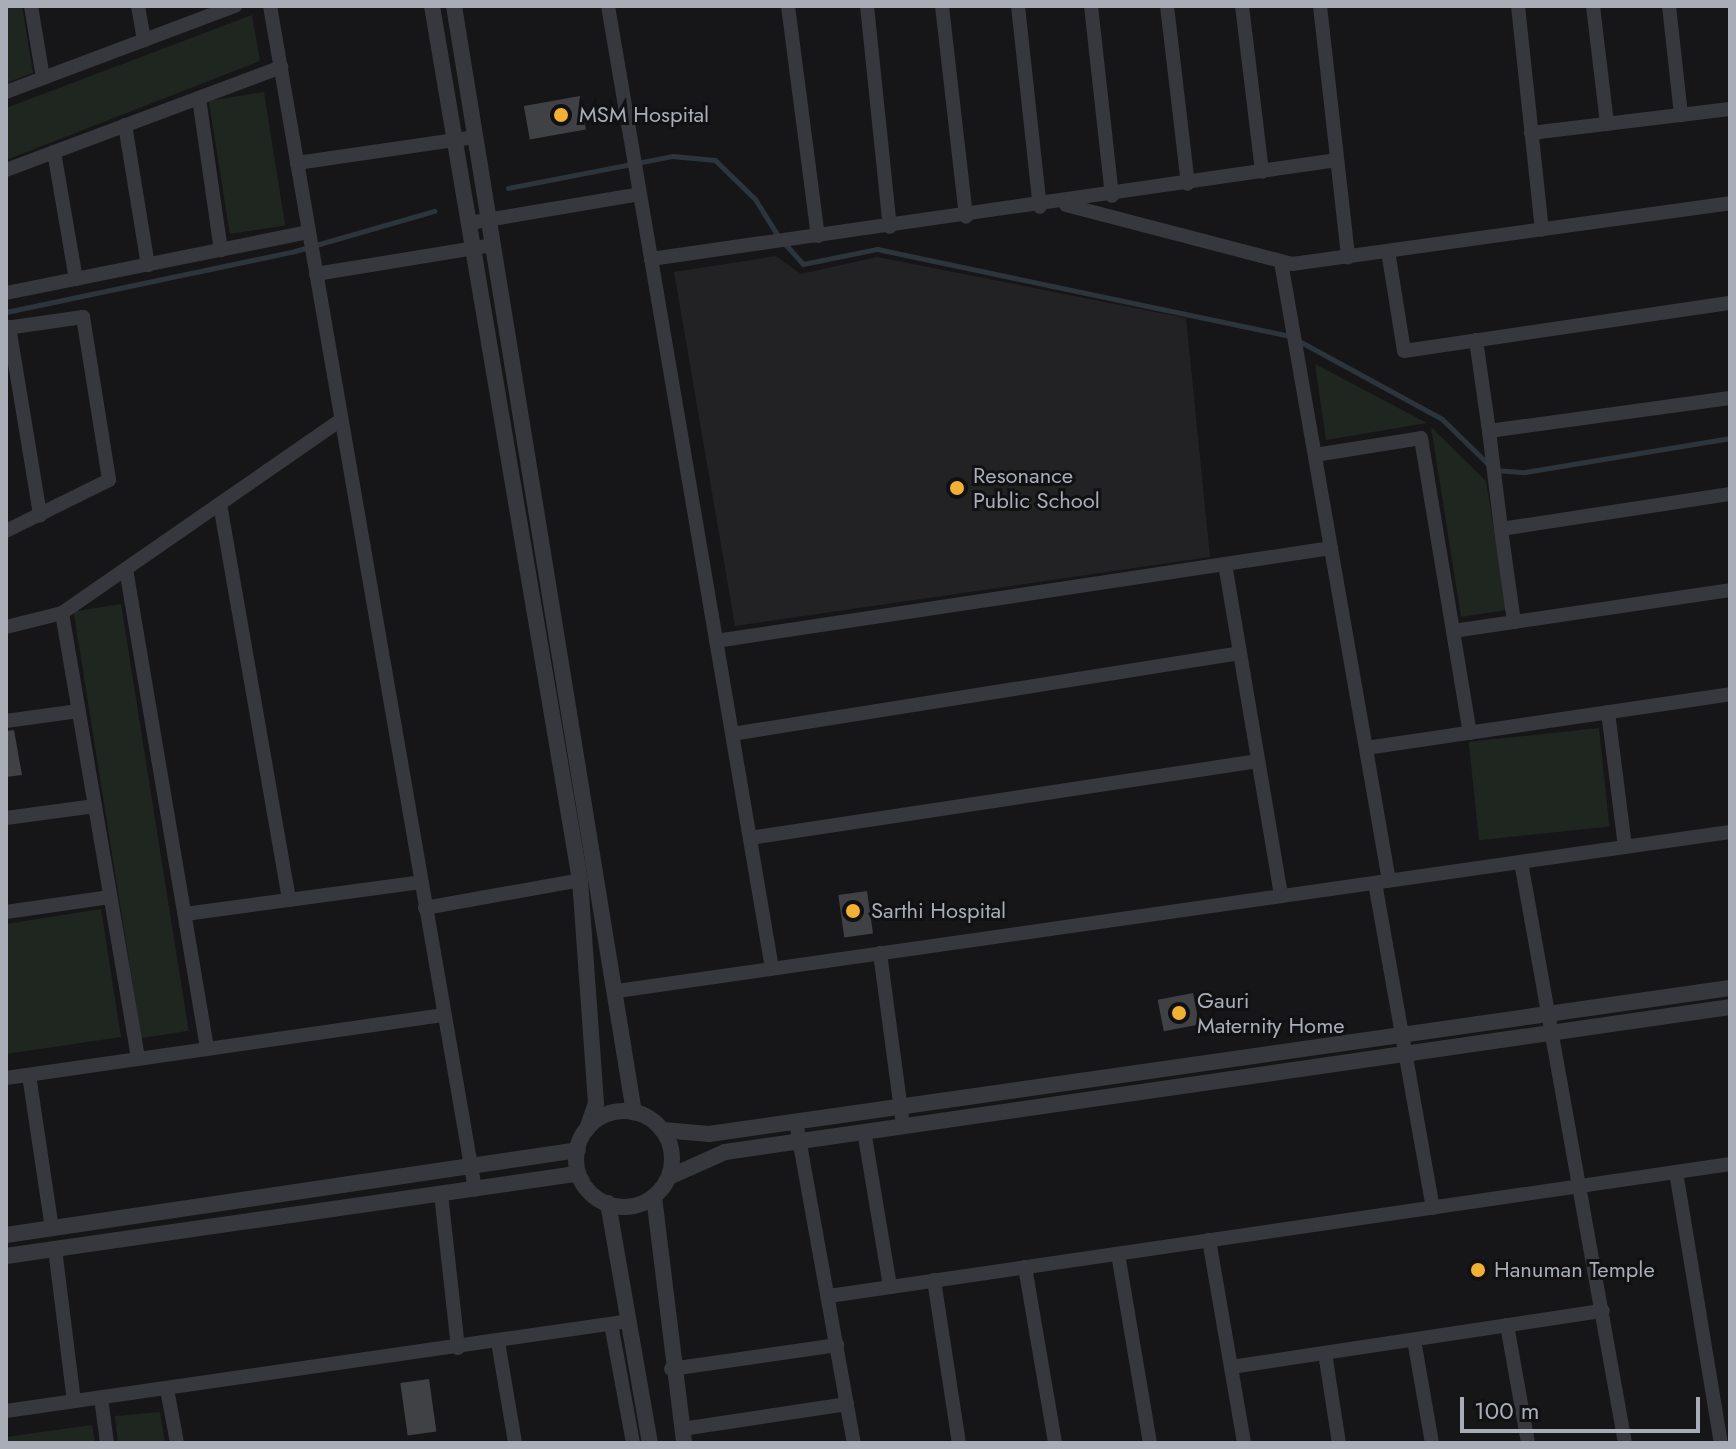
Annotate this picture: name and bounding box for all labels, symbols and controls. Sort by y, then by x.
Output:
place label: MSM Hospital [579,102,709,128]
marker: MSM Hospital [550,104,572,126]
place label: Resonance Public School [973,462,1100,514]
marker: Resonance Public School [948,479,966,497]
place label: Sarthi Hospital [871,898,1006,924]
marker: Sarthi Hospital [842,900,864,922]
place label: Gauri Maternity Home [1197,987,1345,1038]
marker: Gauri Maternity Home [1168,1002,1190,1024]
place label: Hanuman Temple [1494,1257,1655,1283]
marker: Hanuman Temple [1469,1261,1487,1279]
scale bar [1464,1381,1704,1431]
text: 100 m [1474,1393,1540,1428]

